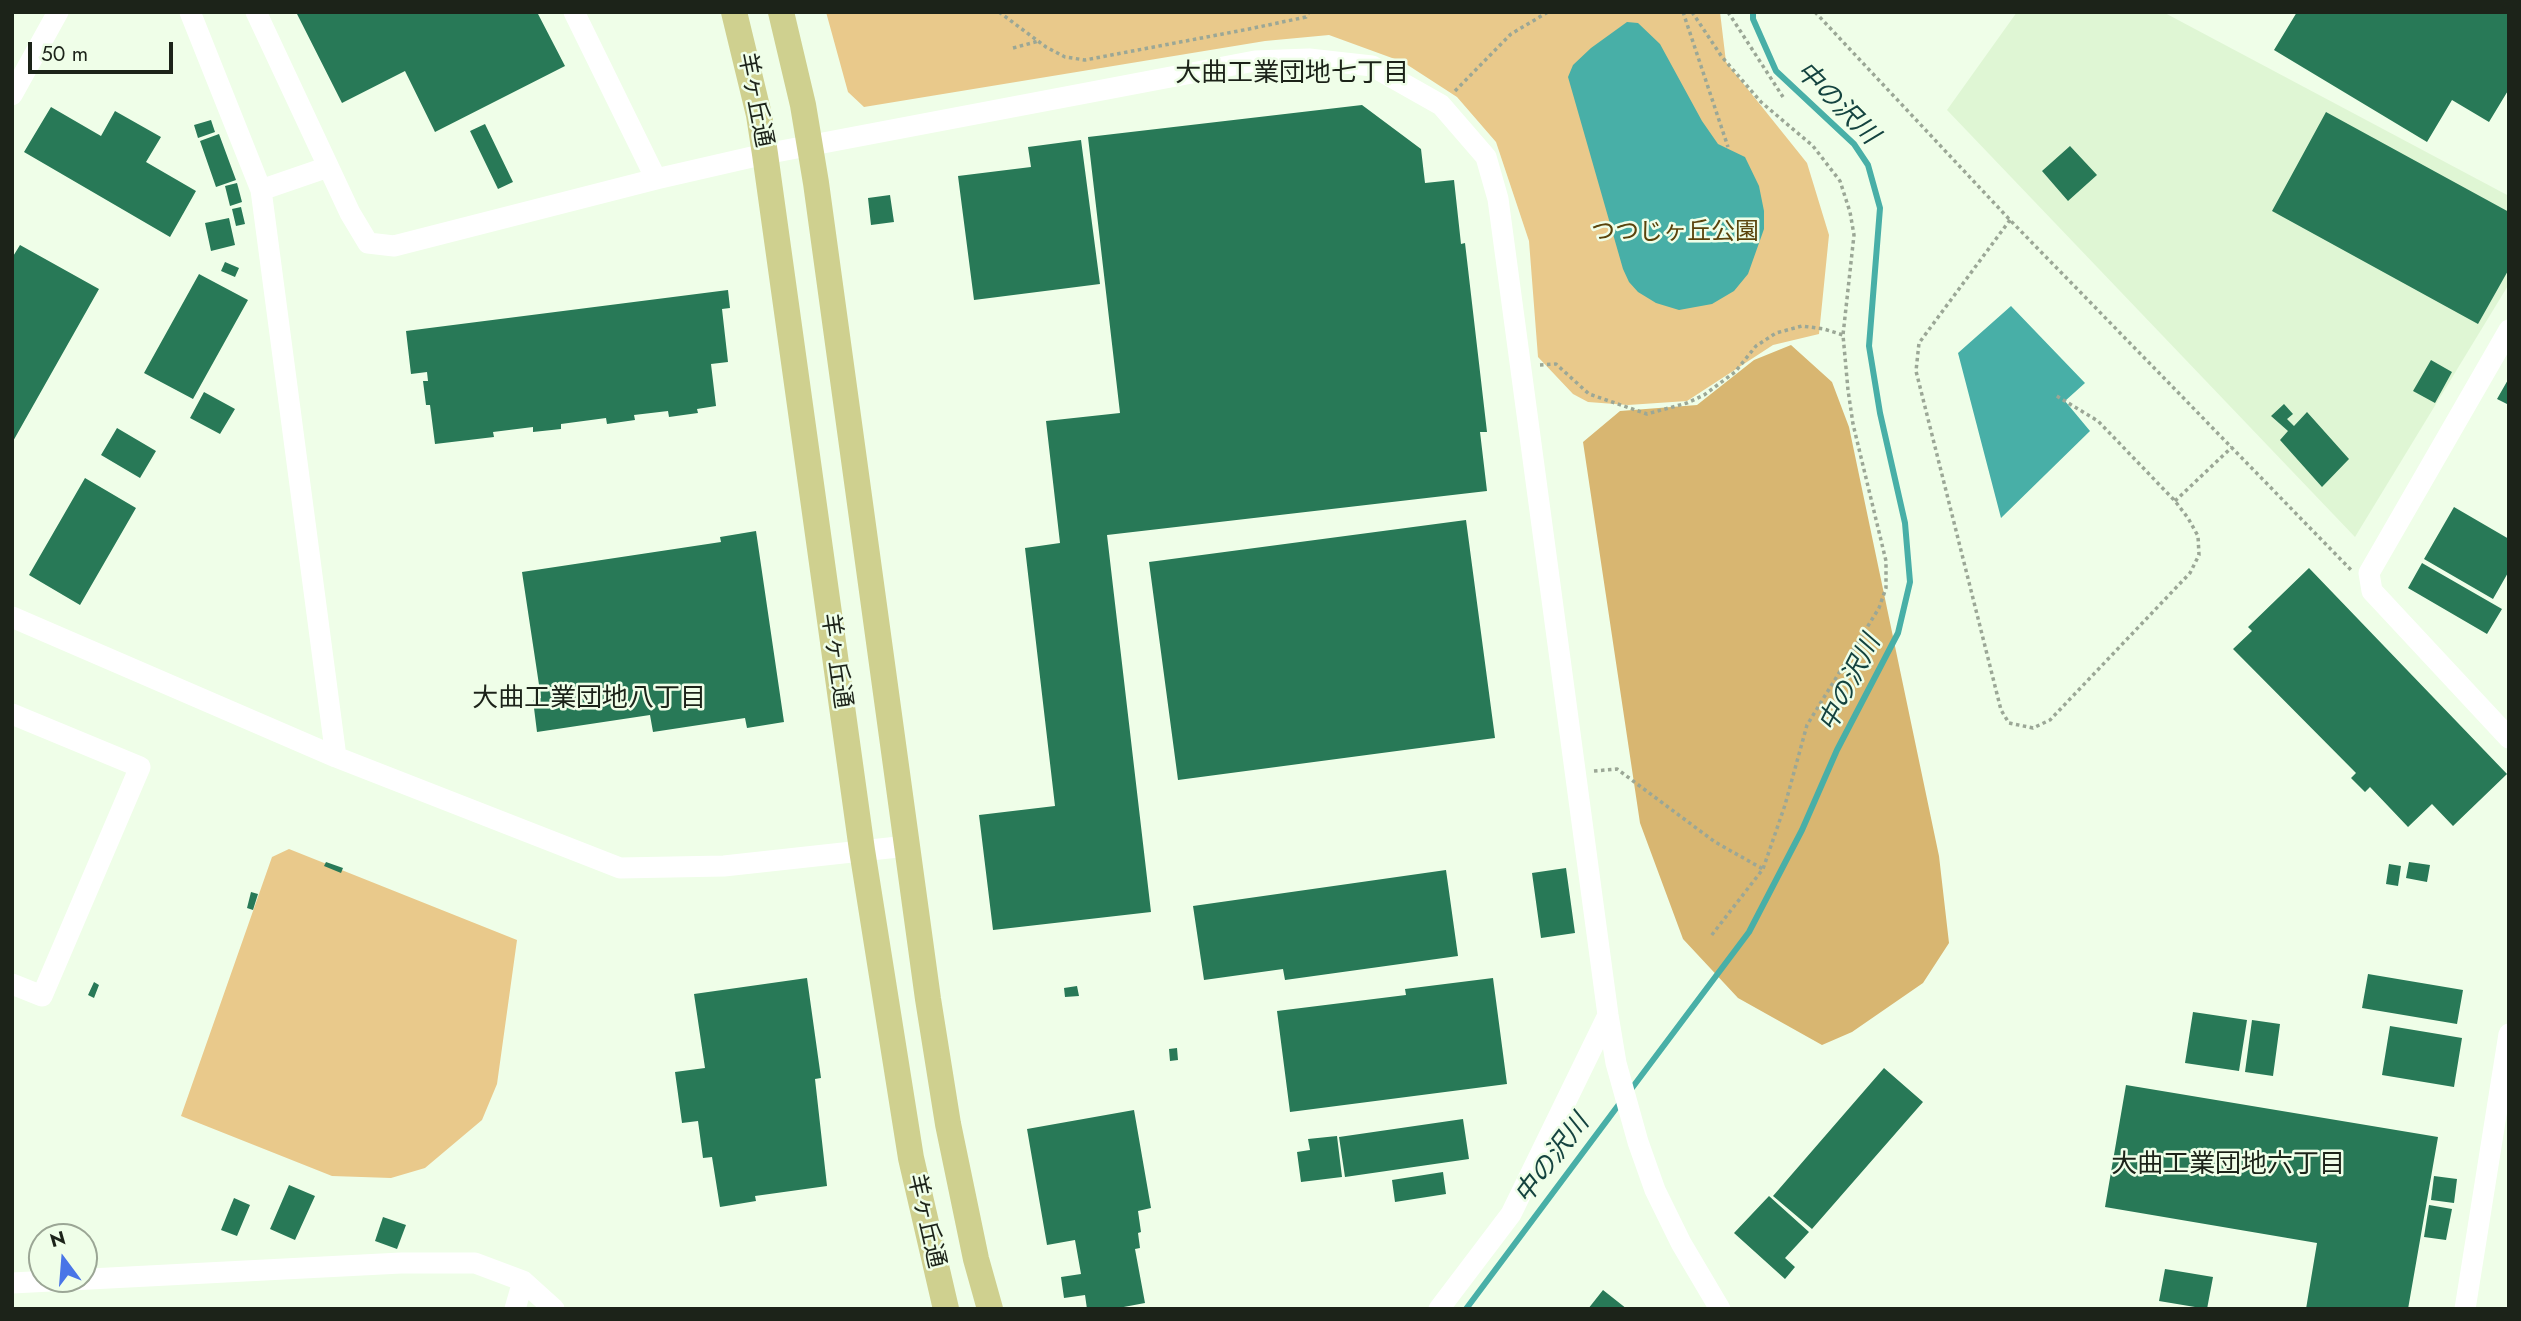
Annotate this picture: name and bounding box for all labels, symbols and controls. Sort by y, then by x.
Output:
scale bar [32,28,177,72]
text: 50 m [41,39,88,69]
street label: 羊ヶ丘通 [731,50,777,150]
water label: 中の沢川 [1788,56,1884,152]
district label: 大曲工業団地七丁目 [1175,59,1409,91]
park label: つつじヶ丘公園 [1591,219,1759,247]
street label: 羊ヶ丘通 [814,611,856,711]
water label: 中の沢川 [1813,631,1889,737]
district label: 大曲工業団地八丁目 [472,684,706,716]
water label: 中の沢川 [1509,1109,1597,1211]
district label: 大曲工業団地六丁目 [2111,1150,2345,1182]
street label: 羊ヶ丘通 [900,1171,950,1271]
north arrow [28,1223,98,1293]
text: N [47,1224,69,1254]

